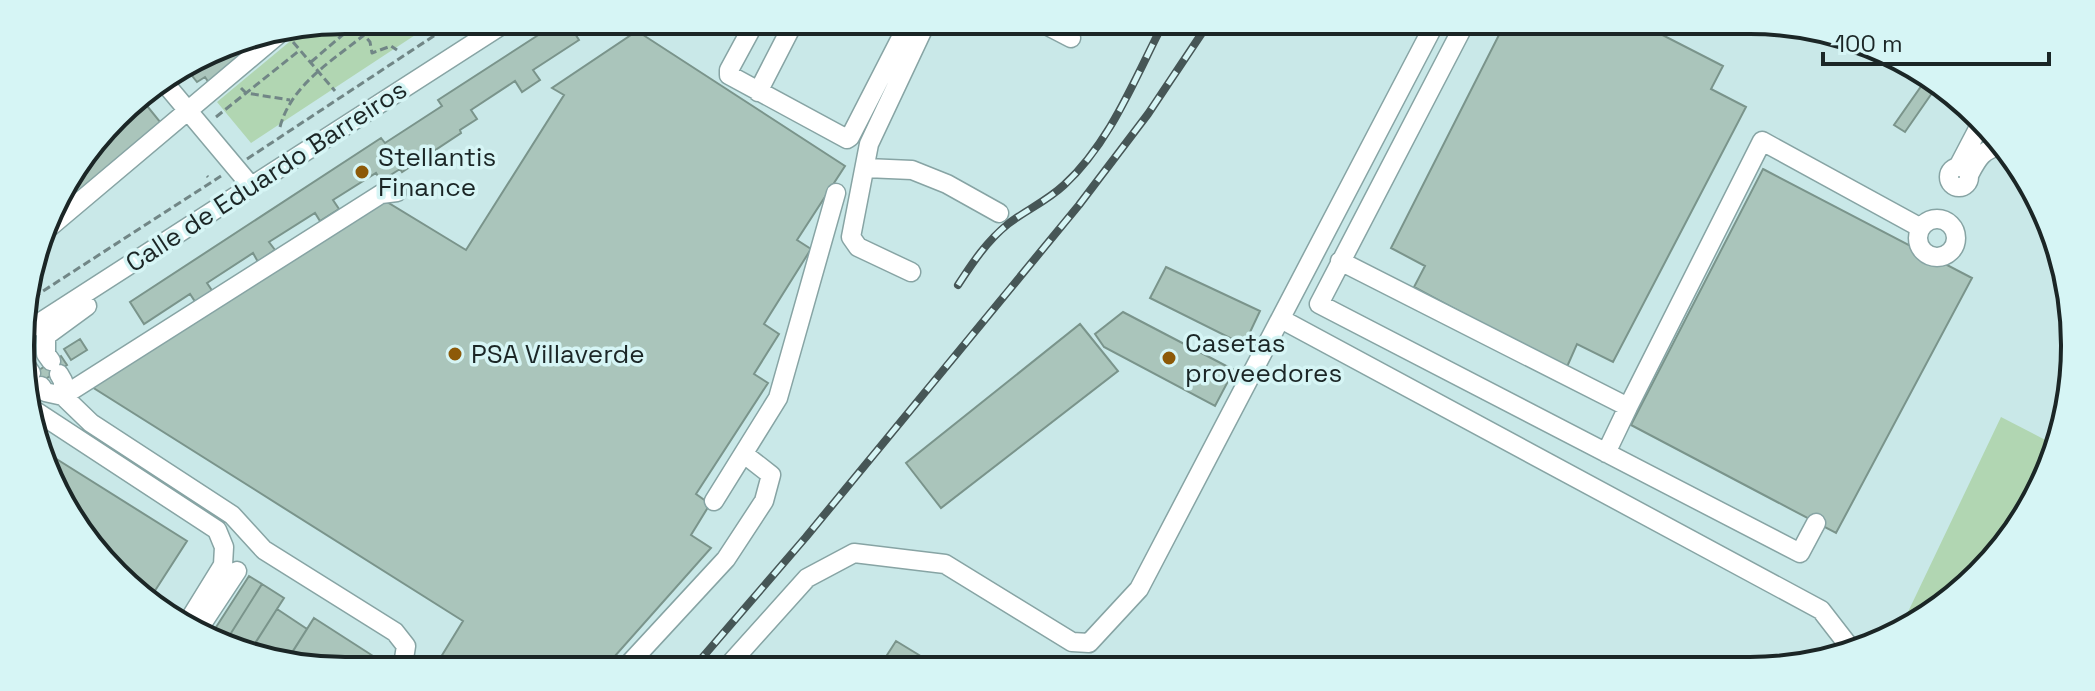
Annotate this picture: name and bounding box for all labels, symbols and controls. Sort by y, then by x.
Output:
scale bar [1823,16,2049,66]
text: 100 m [1835,28,1903,59]
street label: Calle de Eduardo Barreiros [119,72,413,280]
place label: Stellantis Finance [378,140,496,204]
marker: Stellantis Finance [353,163,371,181]
place label: Casetas proveedores [1185,326,1342,390]
place label: PSA Villaverde [471,337,645,371]
marker: PSA Villaverde [446,345,464,363]
marker: Casetas proveedores [1160,349,1178,367]

